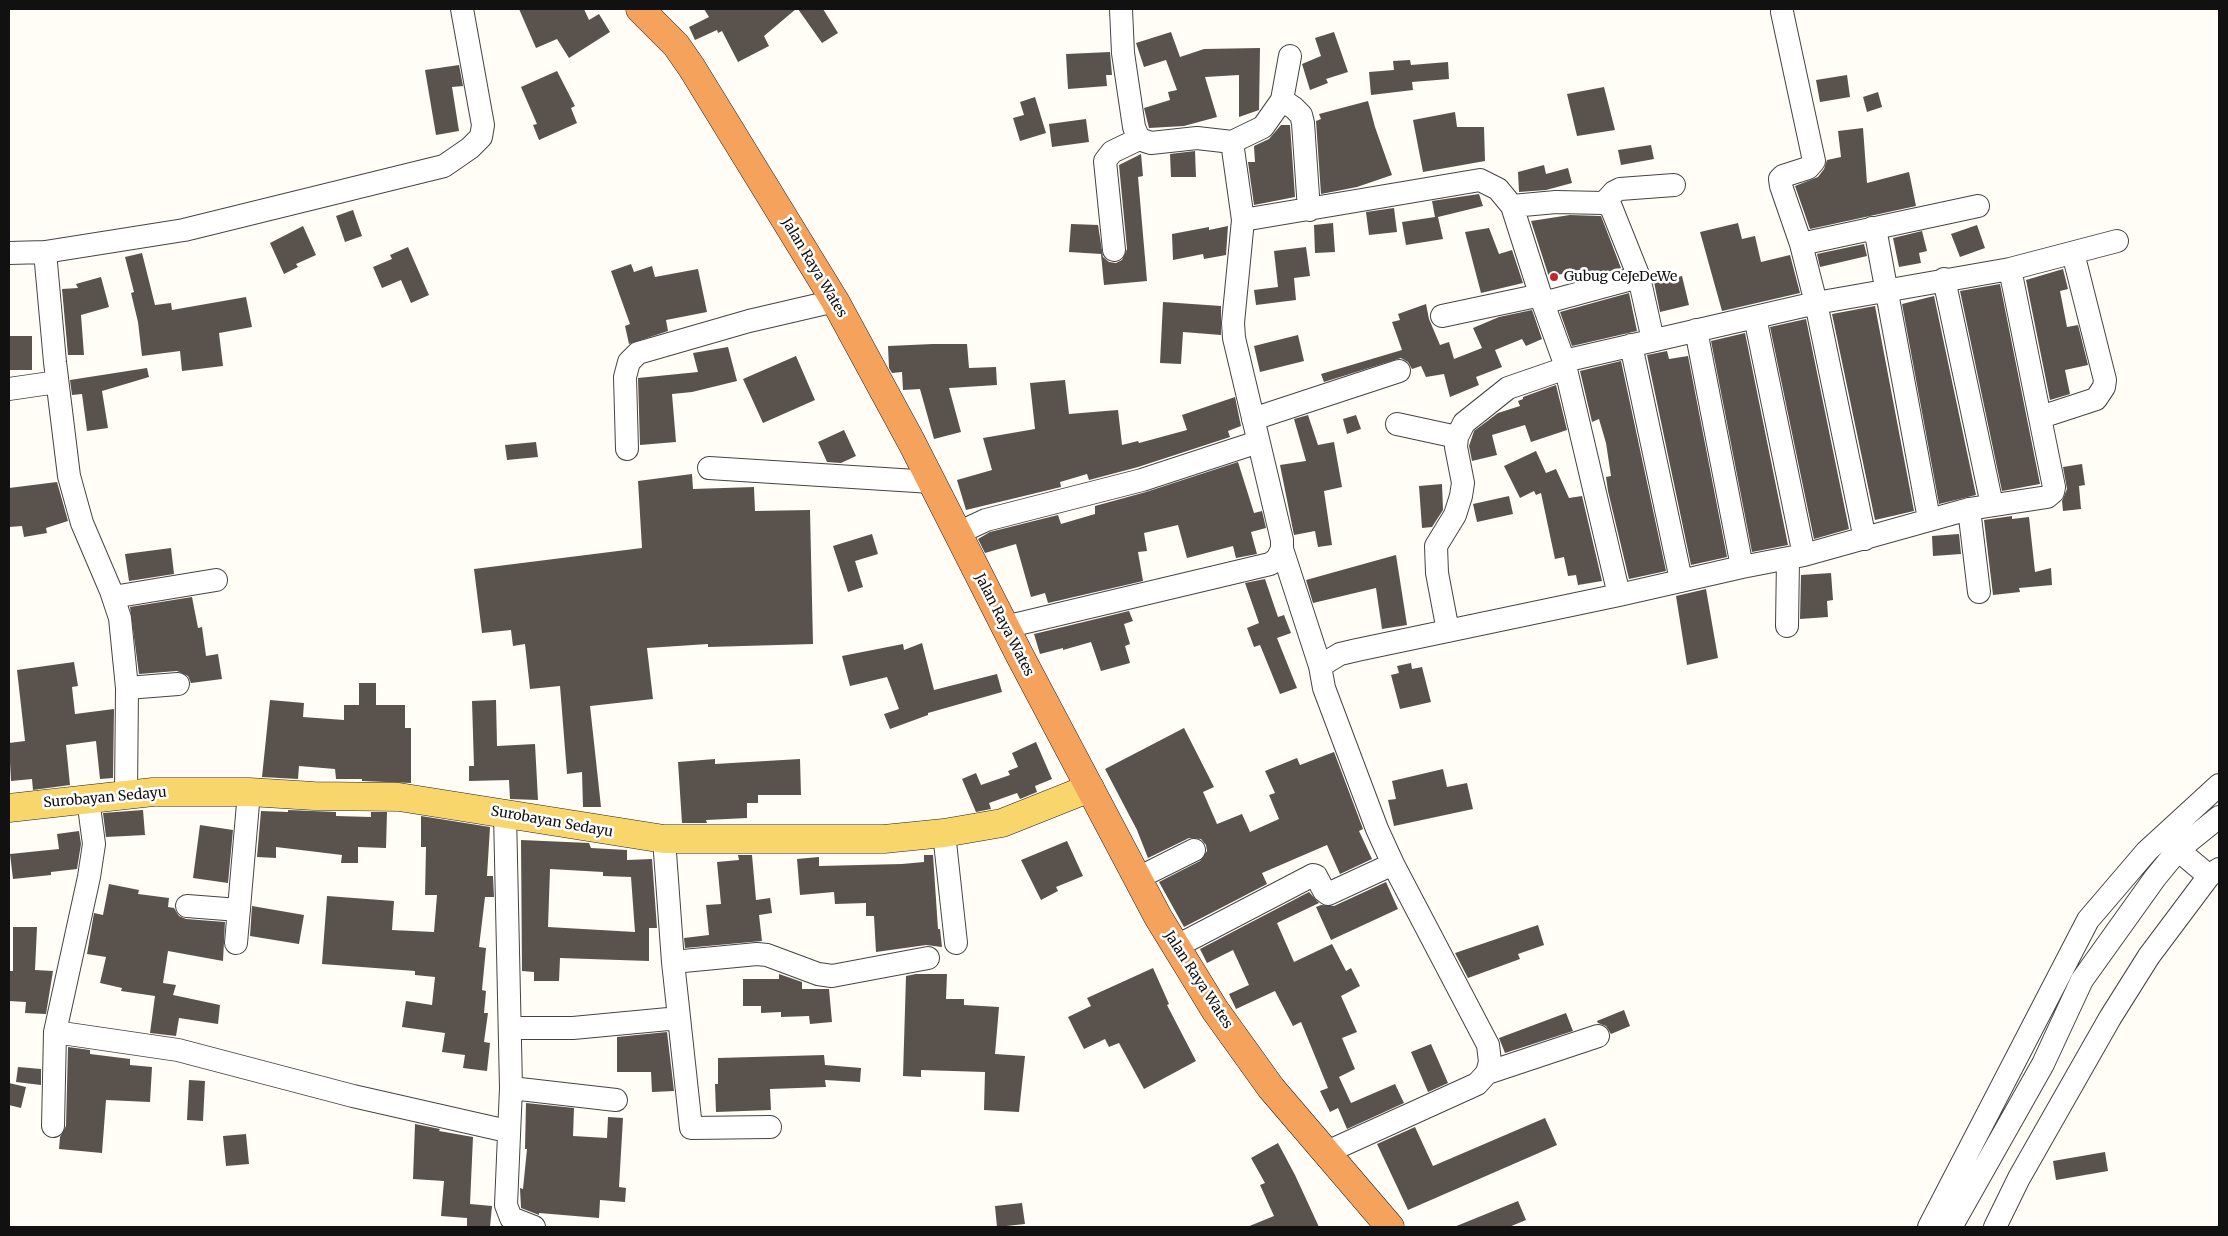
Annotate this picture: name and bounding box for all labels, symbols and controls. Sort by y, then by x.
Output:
street label: Jalan Raya Wates [778,215,850,321]
place label: Gubug CeJeDeWe [1564,269,1677,285]
marker: Gubug CeJeDeWe [1548,271,1560,283]
street label: Jalan Raya Wates [971,571,1037,679]
street label: Surobayan Sedayu [43,784,167,812]
street label: Surobayan Sedayu [490,803,614,841]
street label: Jalan Raya Wates [1160,928,1236,1032]

